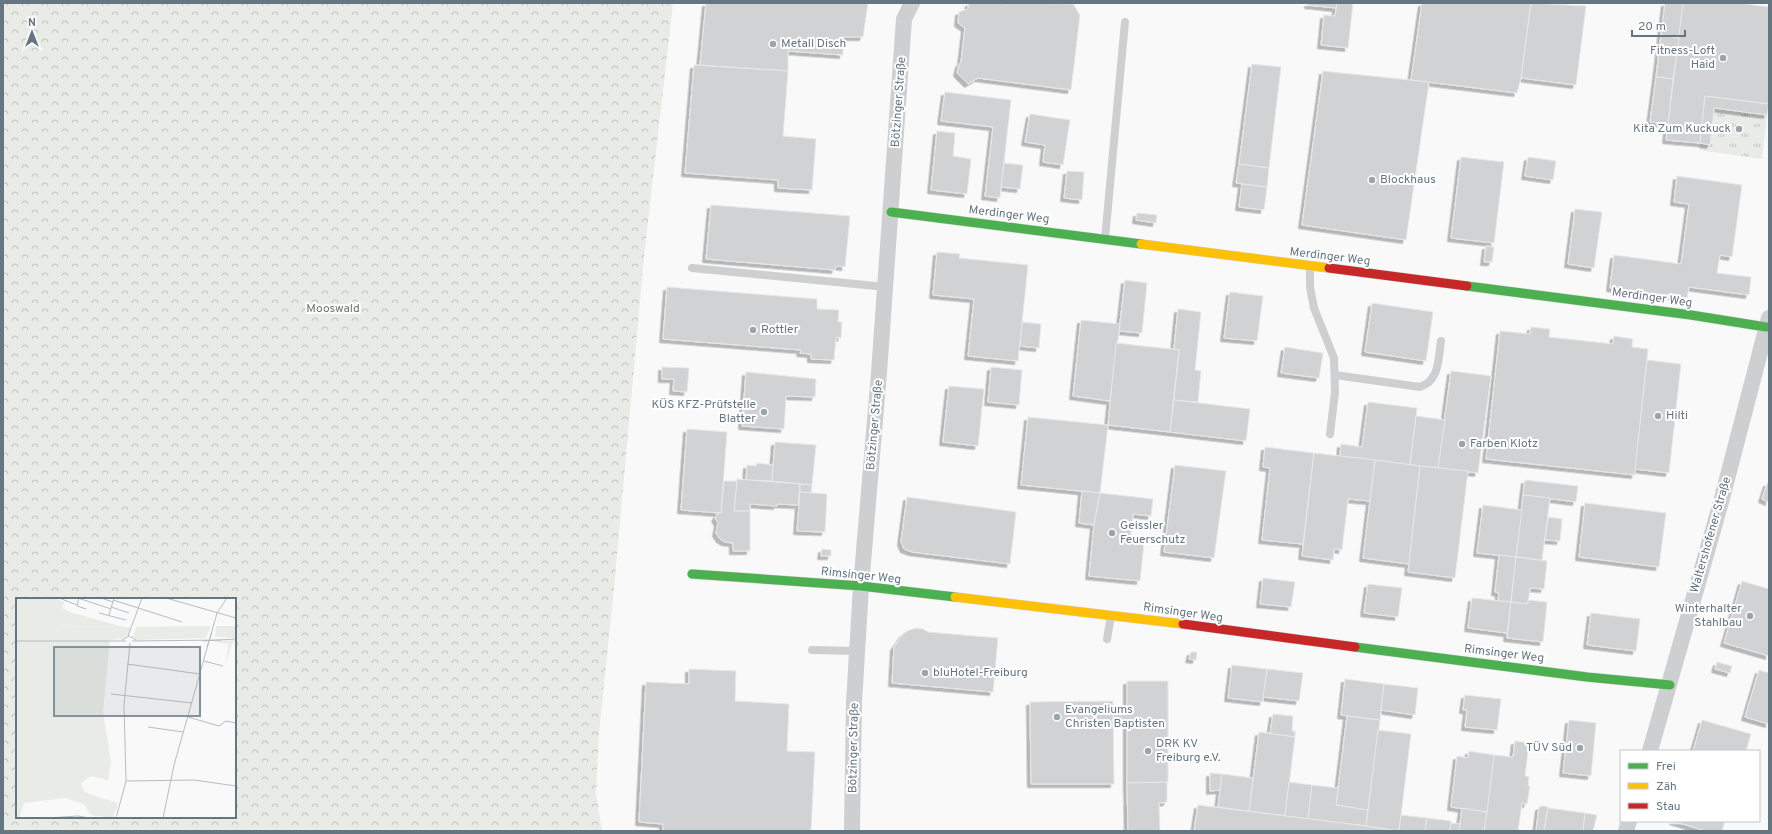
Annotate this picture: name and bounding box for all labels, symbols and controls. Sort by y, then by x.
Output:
north arrow [12,12,52,52]
scale bar [1632,12,1685,38]
text: N [28,16,36,30]
text: 20 m [1638,19,1666,35]
place label: Metall Disch [781,36,846,52]
marker: Metall Disch [768,39,778,49]
place label: Fitness-Loft Haid [1650,43,1715,73]
marker: Fitness-Loft Haid [1718,53,1728,63]
street label: Bötzinger Straße [888,56,910,148]
place label: Kita Zum Kuckuck [1633,121,1731,137]
marker: Kita Zum Kuckuck [1734,124,1744,134]
place label: Blockhaus [1380,172,1436,188]
marker: Blockhaus [1367,175,1377,185]
street label: Merdinger Weg [968,202,1050,228]
street label: Merdinger Weg [1289,244,1371,270]
street label: Merdinger Weg [1611,284,1693,312]
park label: Mooswald [306,301,360,317]
place label: Rottler [761,322,799,338]
marker: Rottler [748,325,758,335]
street label: Bötzinger Straße [863,379,887,471]
place label: KÜS KFZ-Prüfstelle Blatter [651,397,756,427]
marker: KÜS KFZ-Prüfstelle Blatter [759,407,769,417]
place label: Hilti [1666,408,1688,424]
marker: Hilti [1653,411,1663,421]
place label: Farben Klotz [1470,436,1538,452]
marker: Farben Klotz [1457,439,1467,449]
street label: Waltershofener Straße [1687,475,1735,595]
place label: Geissler Feuerschutz [1120,518,1186,548]
marker: Geissler Feuerschutz [1107,528,1117,538]
street label: Rimsinger Weg [820,564,902,588]
inset map [16,598,236,818]
street label: Rimsinger Weg [1142,599,1224,627]
place label: Winterhalter Stahlbau [1675,601,1742,631]
marker: Winterhalter Stahlbau [1745,611,1755,621]
street label: Rimsinger Weg [1463,641,1545,667]
place label: bluHotel-Freiburg [933,665,1028,681]
marker: bluHotel-Freiburg [920,668,930,678]
place label: Evangeliums Christen Baptisten [1065,702,1165,732]
street label: Bötzinger Straße [845,703,863,793]
marker: Evangeliums Christen Baptisten [1052,712,1062,722]
place label: DRK KV Freiburg e.V. [1156,736,1221,766]
place label: TÜV Süd [1526,740,1572,756]
marker: TÜV Süd [1575,743,1585,753]
marker: DRK KV Freiburg e.V. [1143,746,1153,756]
legend [1620,750,1760,822]
text: Frei [1656,759,1676,775]
text: Zäh [1656,779,1677,795]
text: Stau [1656,799,1681,815]

